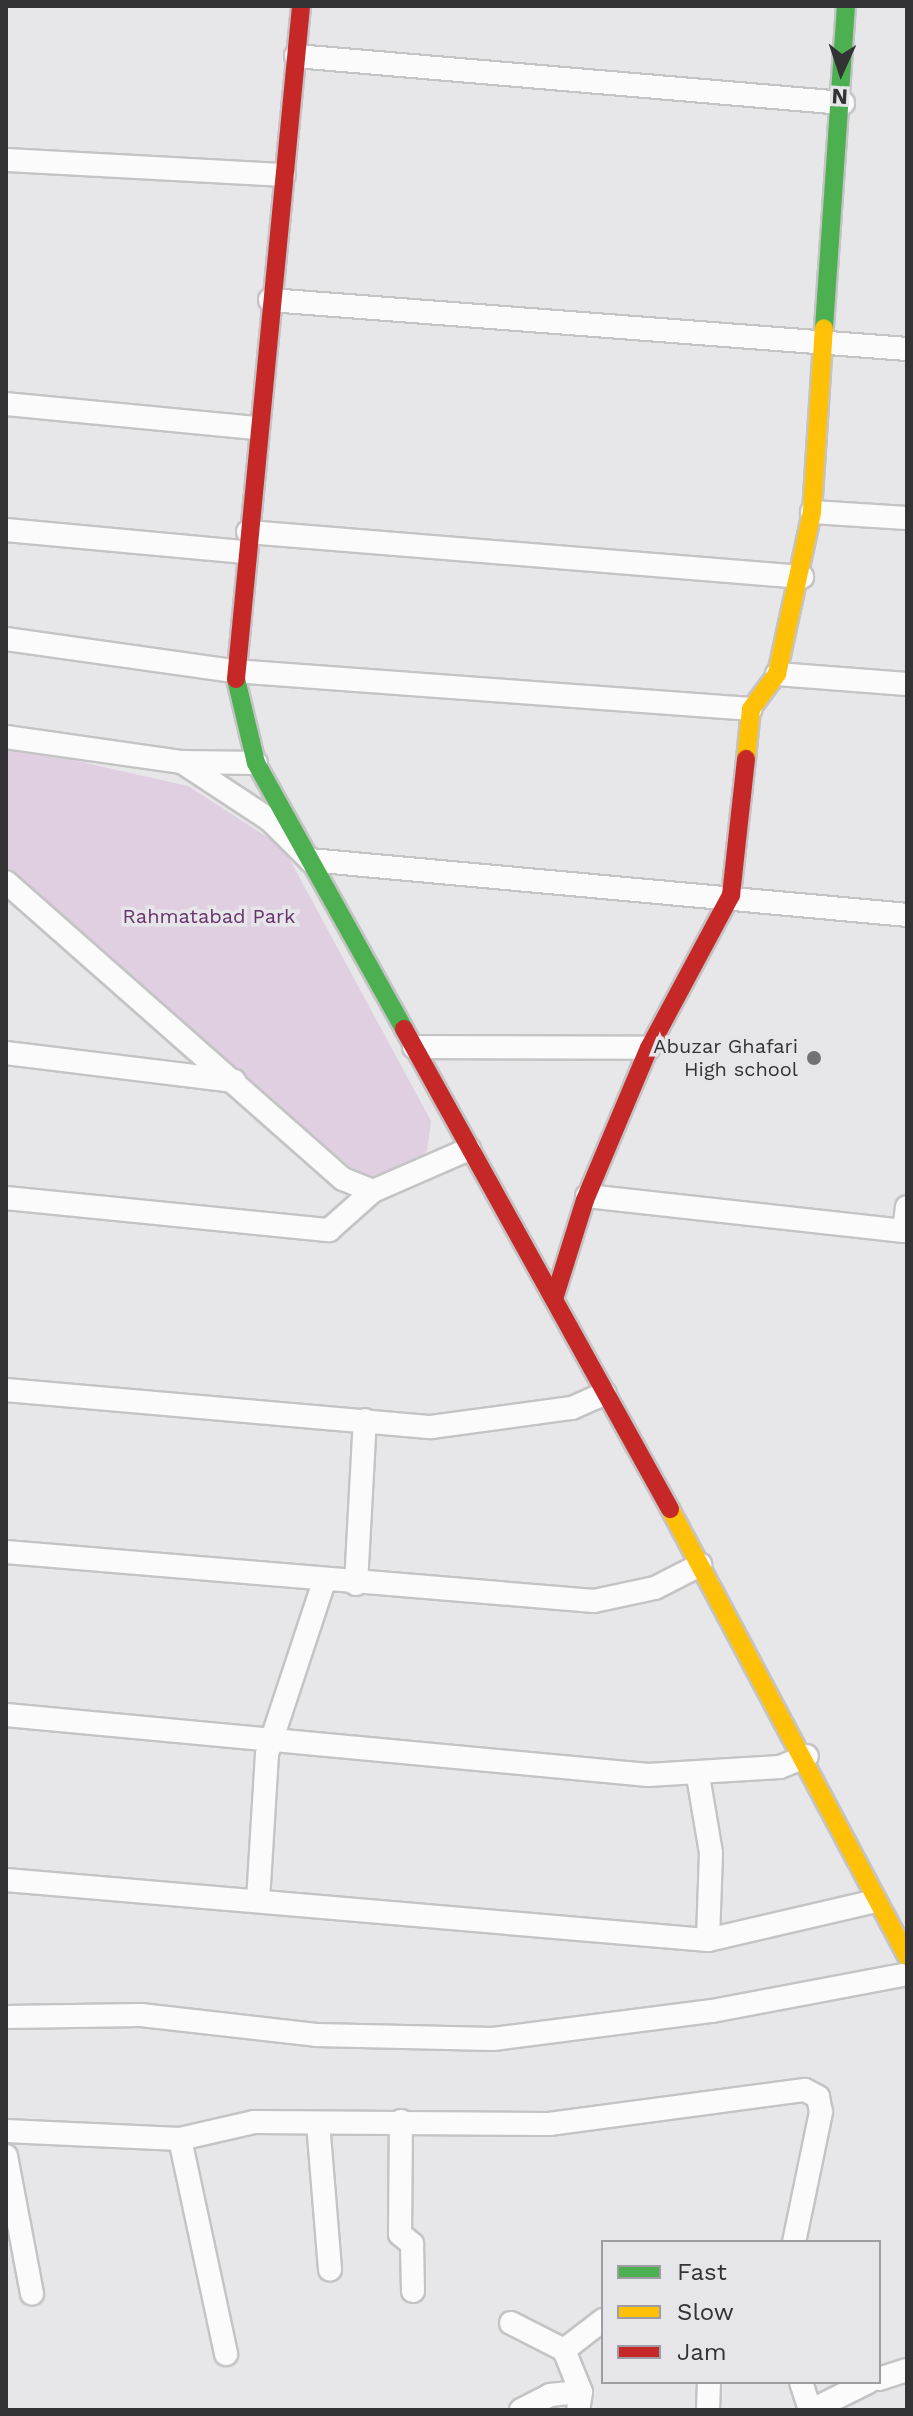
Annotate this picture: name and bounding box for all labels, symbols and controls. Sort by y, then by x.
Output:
north arrow [801,32,881,112]
text: N [831,84,849,109]
park label: Rahmatabad Park [123,904,295,928]
place label: Abuzar Ghafari High school [653,1034,798,1081]
marker: Abuzar Ghafari High school [805,1049,823,1067]
legend [601,2240,881,2384]
text: Fast [677,2258,727,2286]
text: Slow [677,2298,734,2326]
text: Jam [677,2338,727,2366]

